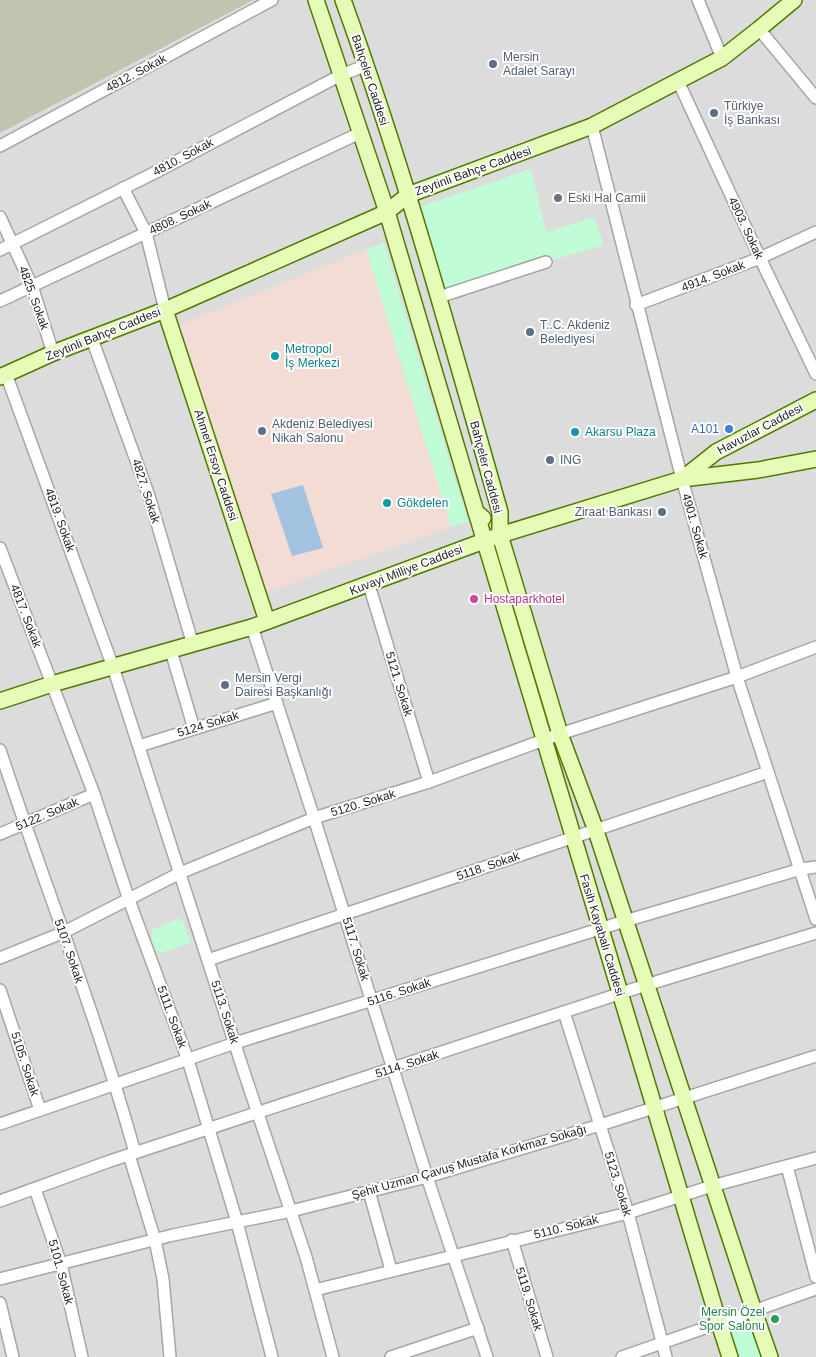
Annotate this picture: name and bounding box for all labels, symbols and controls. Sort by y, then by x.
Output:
street label: Bahçeler Caddesi [349,33,391,127]
place label: Mersin Adalet Sarayı [503,50,575,78]
street label: 4812. Sokak [103,51,170,95]
marker: Mersin Adalet Sarayı [487,58,499,70]
place label: Türkiye İş Bankası [724,99,780,127]
marker: Türkiye İş Bankası [708,107,720,119]
street label: 4810. Sokak [150,135,217,179]
street label: Zeytinli Bahçe Caddesi [413,143,533,199]
place label: Eski Hal Camii [568,191,646,205]
marker: Eski Hal Camii [552,192,564,204]
street label: 4903. Sokak [726,195,767,262]
street label: 4808. Sokak [147,196,214,237]
street label: 4914. Sokak [679,257,748,294]
street label: 4825. Sokak [16,264,52,333]
street label: Zeytinli Bahçe Caddesi [43,305,163,363]
place label: T..C. Akdeniz Belediyesi [540,318,610,346]
marker: T..C. Akdeniz Belediyesi [524,326,536,338]
place label: Metropol İş Merkezi [285,342,340,370]
marker: Metropol İş Merkezi [269,350,281,362]
street label: Havuzlar Caddesi [715,401,805,457]
street label: Ahmet Ersoy Caddesi [191,408,241,522]
place label: Akdeniz Belediyesi Nikah Salonu [272,417,373,445]
street label: Bahçeler Caddesi [467,419,505,515]
place label: A101 [691,422,719,436]
marker: A101 [723,423,735,435]
marker: Akdeniz Belediyesi Nikah Salonu [256,425,268,437]
place label: Akarsu Plaza [585,425,656,439]
marker: Akarsu Plaza [569,426,581,438]
place label: ING [560,453,581,467]
marker: ING [544,454,556,466]
street label: 4827. Sokak [129,457,163,526]
street label: 4819. Sokak [42,486,78,555]
street label: 4901. Sokak [679,492,711,561]
place label: Gökdelen [397,496,448,510]
marker: Gökdelen [381,497,393,509]
place label: Ziraat Bankası [575,505,652,519]
marker: Ziraat Bankası [656,506,668,518]
street label: Kuvayi Milliye Caddesi [347,542,465,598]
street label: 4817. Sokak [8,582,45,651]
place label: Hostaparkhotel [484,592,565,606]
marker: Hostaparkhotel [468,593,480,605]
street label: 5121. Sokak [383,650,416,719]
place label: Mersin Vergi Dairesi Başkanlığı [235,671,332,699]
marker: Mersin Vergi Dairesi Başkanlığı [219,679,231,691]
street label: 5124 Sokak [176,708,241,740]
street label: 5120. Sokak [329,786,398,819]
street label: 5122. Sokak [14,794,81,833]
street label: 5118. Sokak [455,848,522,883]
street label: Fasih Kayabalı Caddesi [577,872,627,998]
street label: 5117. Sokak [340,915,373,983]
street label: 5107. Sokak [52,917,87,986]
street label: 5116. Sokak [366,975,433,1009]
street label: 5113. Sokak [208,979,242,1046]
street label: 5111. Sokak [154,984,190,1051]
street label: 5105. Sokak [8,1030,42,1099]
street label: 5114. Sokak [374,1047,441,1081]
street label: Şehit Uzman Çavuş Mustafa Korkmaz Sokağı [350,1122,588,1202]
street label: 5123. Sokak [602,1150,635,1219]
street label: 5110. Sokak [532,1212,601,1242]
street label: 5101. Sokak [46,1238,77,1307]
street label: 5119. Sokak [513,1265,546,1333]
place label: Mersin Özel Spor Salonu [699,1305,765,1333]
marker: Mersin Özel Spor Salonu [769,1313,781,1325]

